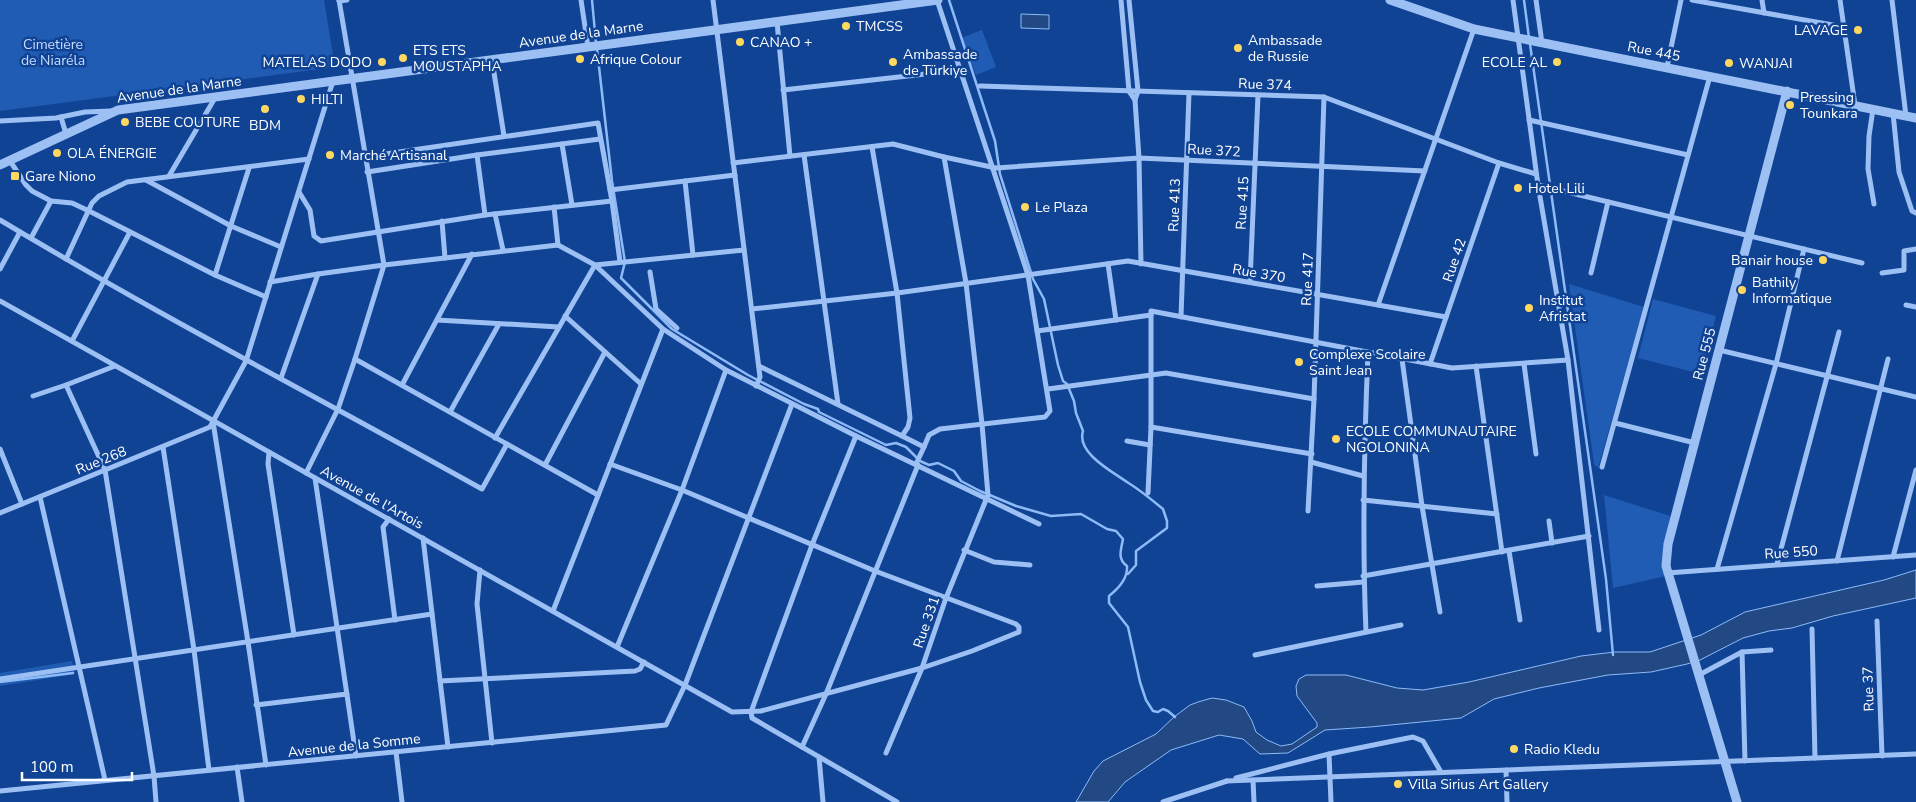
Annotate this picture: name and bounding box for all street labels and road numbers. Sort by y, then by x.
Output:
street label: Avenue de la Marne [518,16,644,53]
street label: Rue 445 [1626,37,1682,66]
street label: Avenue de la Marne [116,71,242,108]
street label: Rue 374 [1238,74,1292,95]
street label: Rue 372 [1187,140,1241,161]
street label: Rue 415 [1232,176,1253,230]
street label: Rue 413 [1164,178,1185,232]
street label: Rue 42 [1438,236,1471,285]
street label: Rue 417 [1297,252,1318,306]
street label: Rue 370 [1231,259,1287,287]
street label: Rue 555 [1688,326,1721,382]
street label: Rue 268 [73,442,130,479]
street label: Avenue de l'Artois [317,461,427,534]
street label: Rue 550 [1764,541,1818,564]
street label: Rue 331 [909,594,944,651]
street label: Rue 37 [1858,666,1879,712]
street label: Avenue de la Somme [287,729,421,762]

